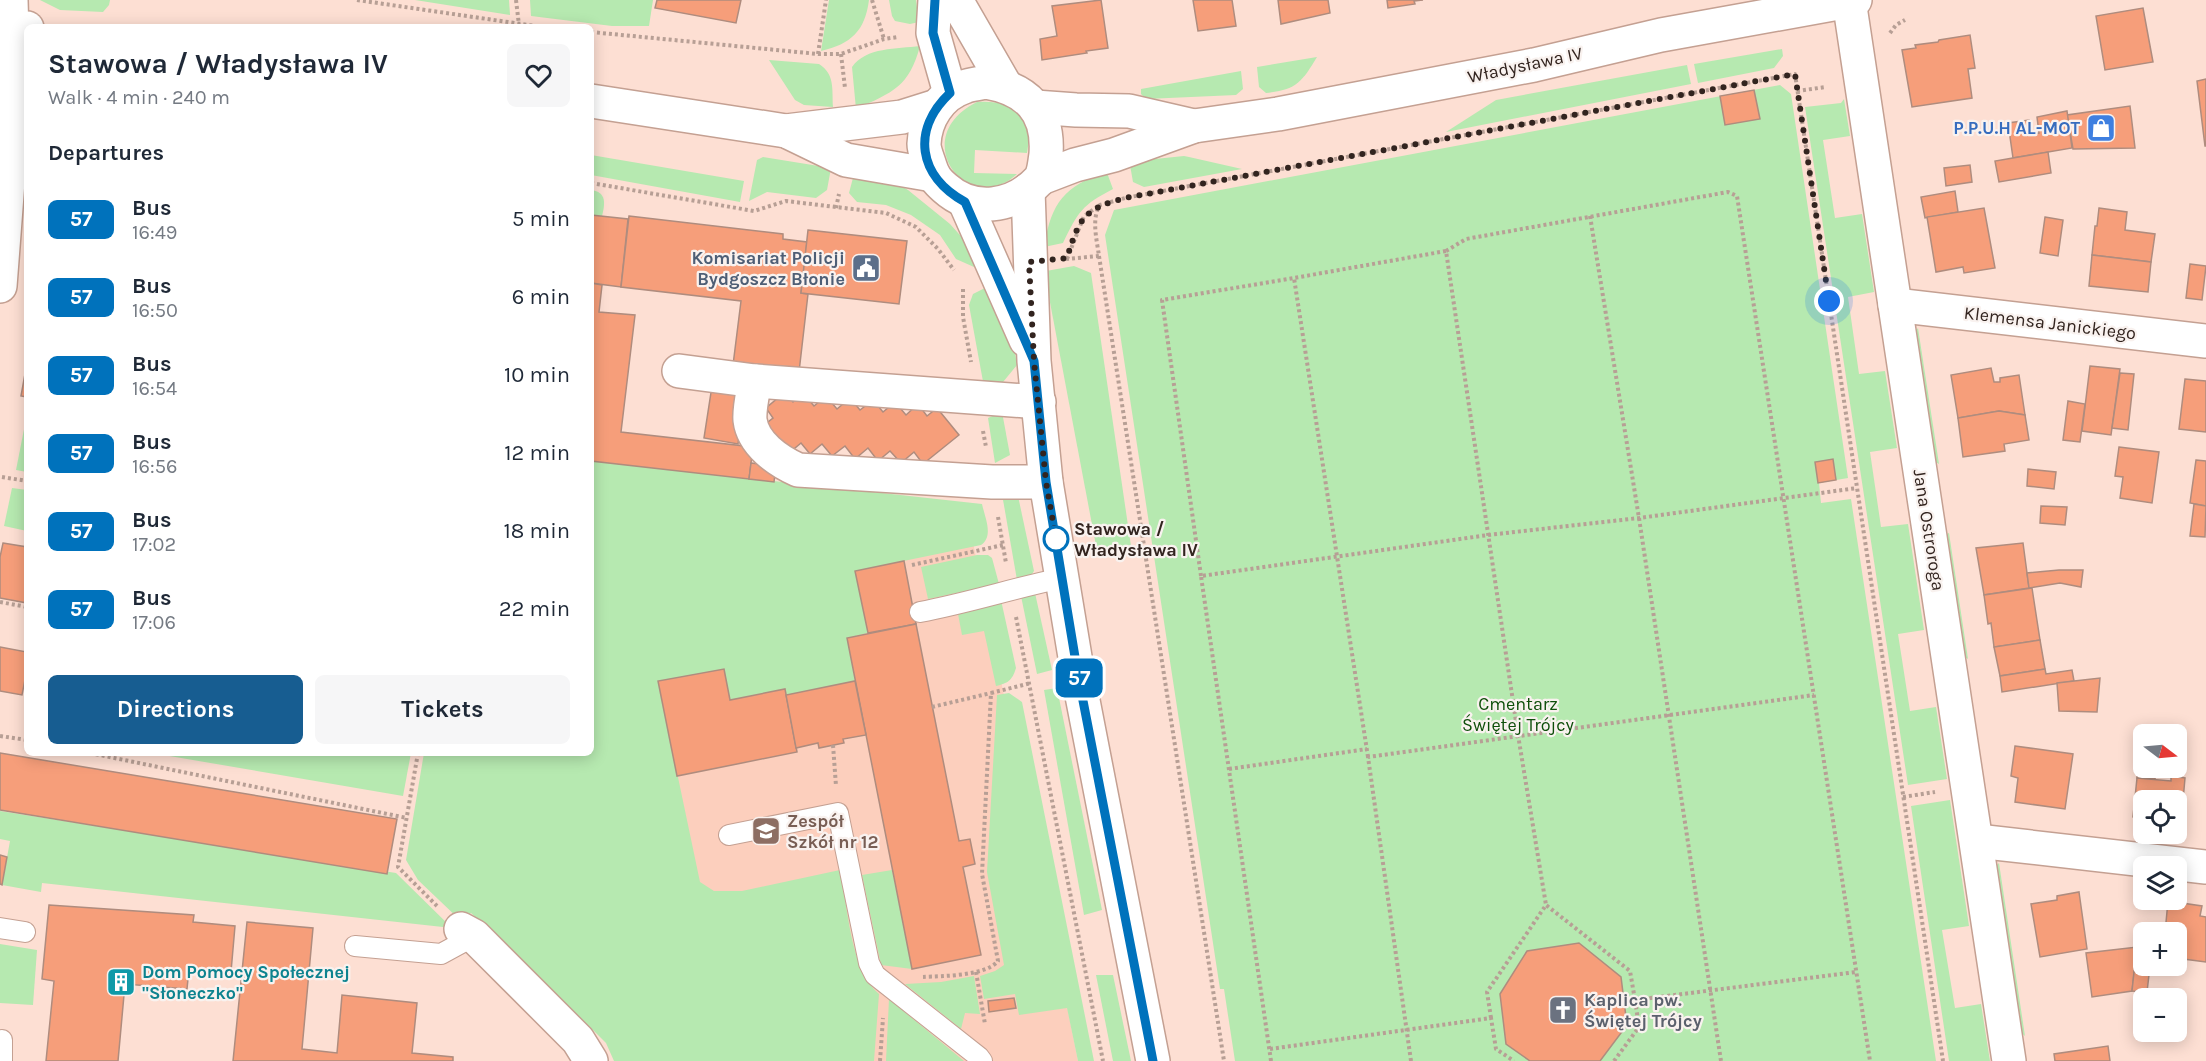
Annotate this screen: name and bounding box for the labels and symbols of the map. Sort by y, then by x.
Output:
street label: Władysława IV [1466,42,1584,88]
shop icon: P.P.U.H AL-MOT [2085,112,2117,144]
place label: P.P.U.H AL-MOT [1953,117,2080,139]
place label: Komisariat Policji Bydgoszcz Błonie [691,247,845,290]
public building icon: Komisariat Policji Bydgoszcz Błonie [850,252,882,284]
your location [1814,286,1844,316]
street label: Klemensa Janickiego [1963,302,2137,344]
street label: Jana Ostroroga [1909,468,1949,592]
place label: Stawowa / Władysława IV [1074,518,1198,561]
marker: Stawowa / Władysława IV [1043,526,1069,552]
line badge: 57 [1052,658,1106,698]
park label: Cmentarz Świętej Trójcy [1462,693,1575,736]
north arrow [2133,724,2187,778]
place label: Zespół Szkół nr 12 [787,810,878,853]
school or university icon: Zespół Szkół nr 12 [750,815,782,847]
place label: Dom Pomocy Społecznej "Słoneczko" [142,961,350,1004]
building icon: Dom Pomocy Społecznej "Słoneczko" [105,966,137,998]
place label: Kaplica pw. Świętej Trójcy [1584,989,1702,1032]
church icon: Kaplica pw. Świętej Trójcy [1547,994,1579,1026]

